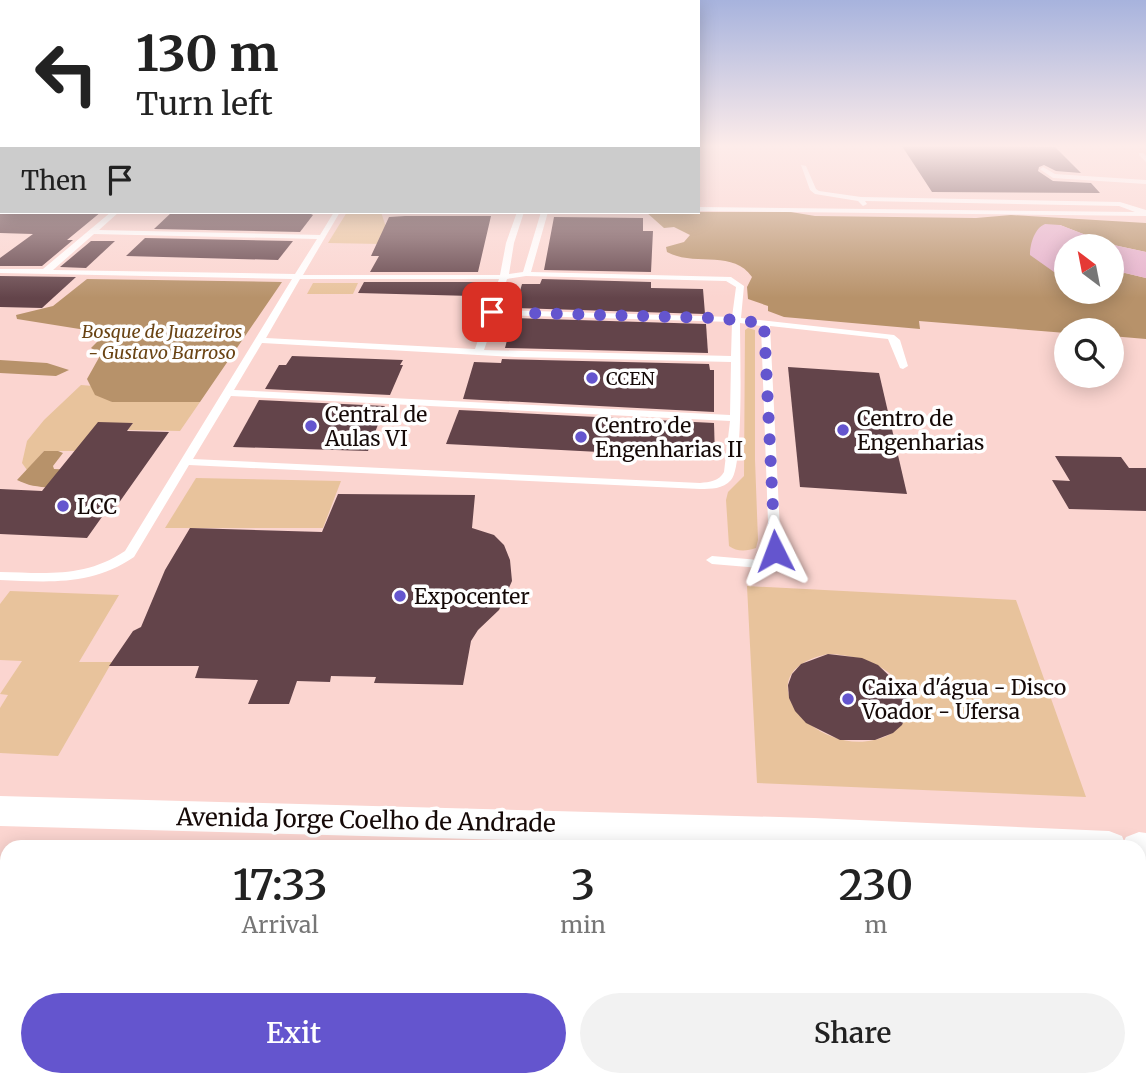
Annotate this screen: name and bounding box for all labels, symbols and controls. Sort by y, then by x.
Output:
text: 130 m [136,23,279,84]
icon: left [21,28,112,119]
text: Turn left [136,84,273,124]
icon: arrive [101,161,139,199]
text: Then [21,164,87,197]
north arrow [1054,234,1124,304]
map controls [1054,234,1124,388]
pin [462,282,522,342]
icon: arrive [473,293,511,331]
button: search [1054,318,1124,388]
park label: Bosque de Juazeiros - Gustavo Barroso [82,320,242,364]
place label: CCEN [606,367,655,390]
marker: CCEN [584,370,600,386]
place label: Central de Aulas VI [324,401,427,452]
place label: Centro de Engenharias [857,405,984,456]
place label: Centro de Engenharias II [595,412,743,463]
marker: Central de Aulas VI [303,418,319,434]
marker: Centro de Engenharias [835,422,851,438]
marker: Centro de Engenharias II [573,429,589,445]
place label: LCC [77,493,117,520]
marker: LCC [55,498,71,514]
position arrow [738,514,812,588]
place label: Expocenter [414,583,530,610]
marker: Expocenter [392,588,408,604]
place label: Caixa d'água - Disco Voador - Ufersa [861,674,1066,725]
marker: Caixa d'água - Disco Voador - Ufersa [840,691,856,707]
street label: Avenida Jorge Coelho de Andrade [175,801,556,839]
text: 17:33 [233,859,327,911]
text: 3 [571,859,595,911]
text: 230 [839,859,913,911]
text: Arrival [242,910,319,939]
text: min [560,910,606,939]
text: m [864,910,887,939]
button: Exit [21,993,566,1073]
button: Share [580,993,1125,1073]

